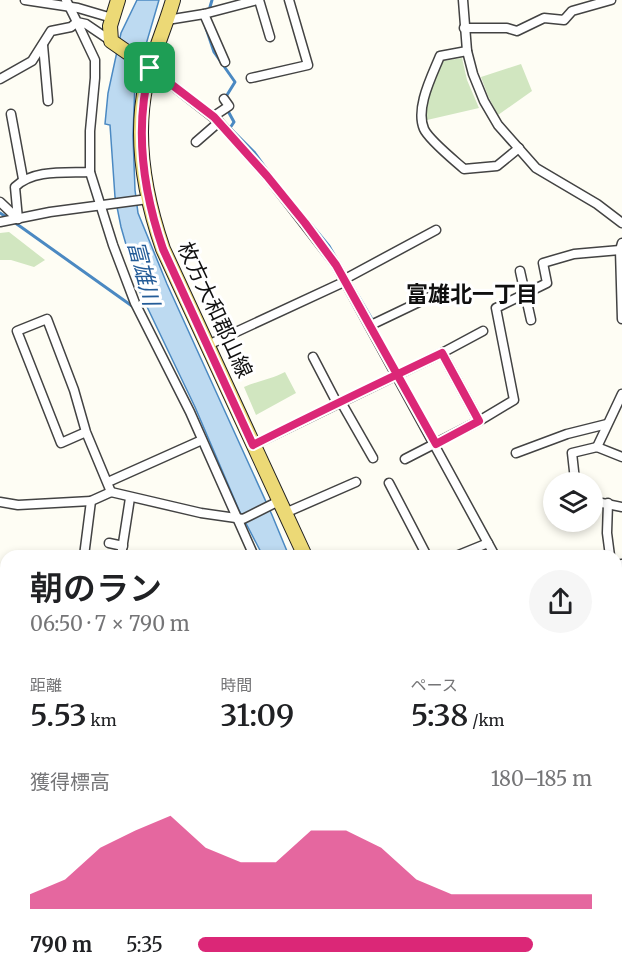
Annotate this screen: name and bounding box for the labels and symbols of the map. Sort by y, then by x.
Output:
pin [124,42,175,93]
water label: 富雄川 [122,237,167,310]
street label: 枚方大和郡山線 [172,237,259,382]
district label: 富雄北一丁目 [406,280,538,308]

